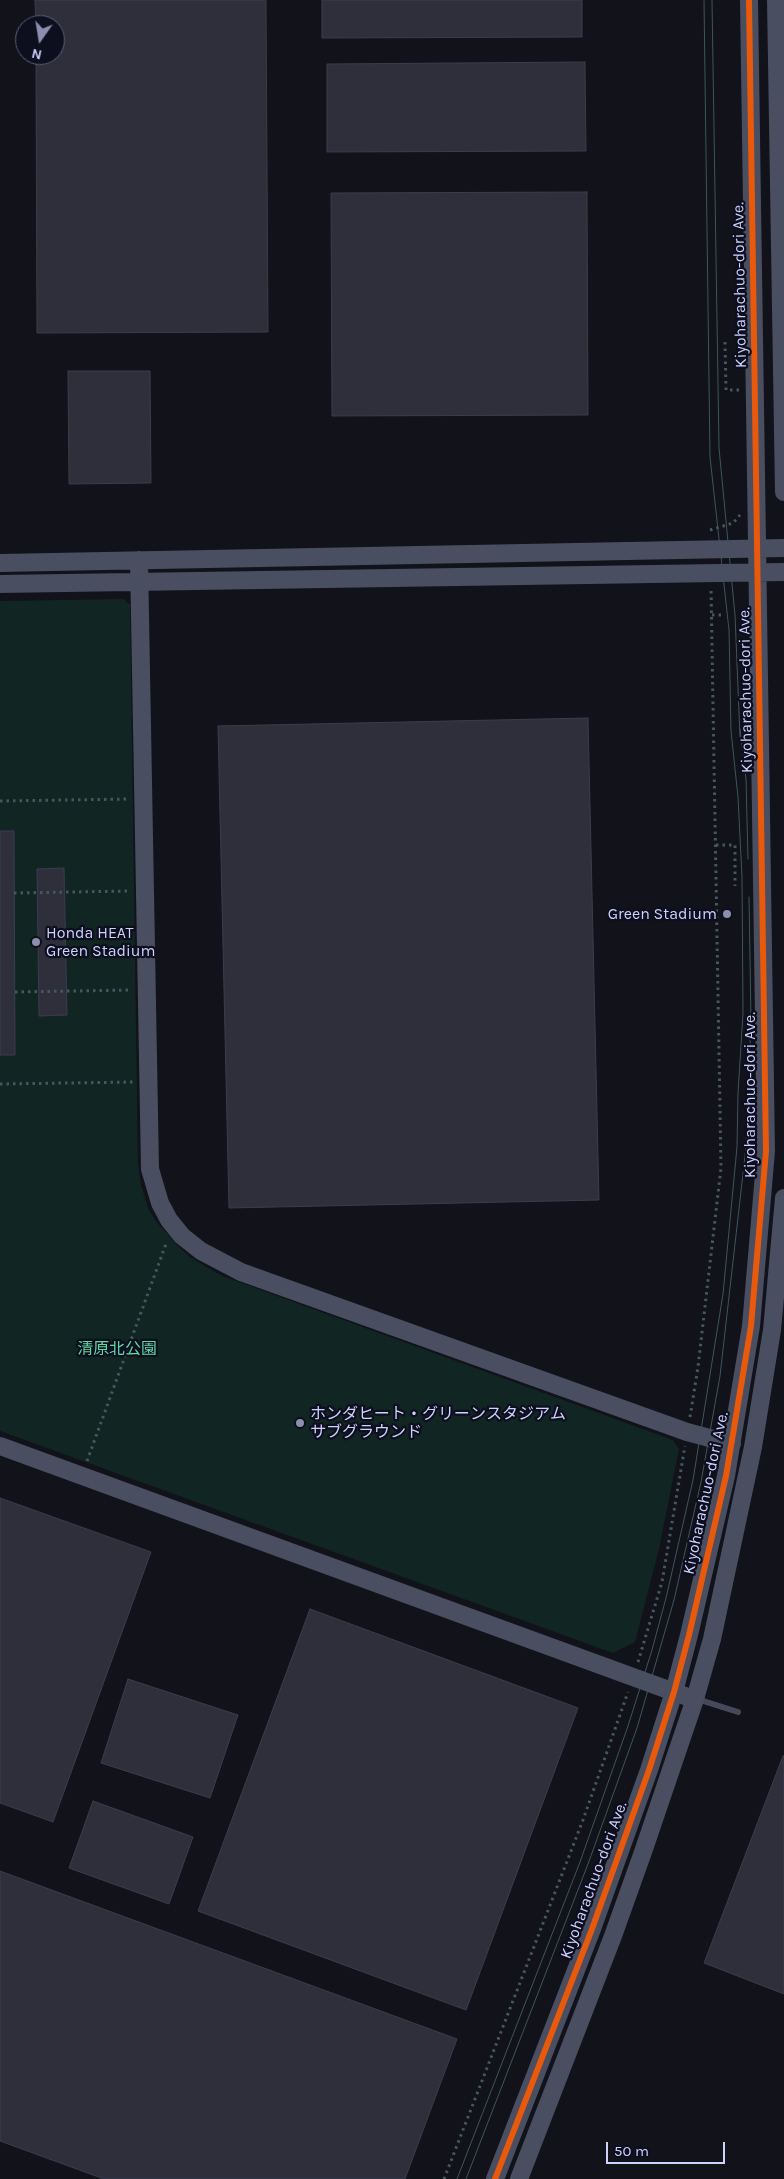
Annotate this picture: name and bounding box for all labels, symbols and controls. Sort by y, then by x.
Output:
north arrow [15,15,65,65]
text: N [30,45,44,64]
street label: Kiyoharachuo-dori Ave. [729,202,751,368]
street label: Kiyoharachuo-dori Ave. [735,607,757,773]
place label: Green Stadium [608,904,717,924]
marker: Green Stadium [721,908,733,920]
place label: Honda HEAT Green Stadium [46,923,155,961]
marker: Honda HEAT Green Stadium [30,936,42,948]
street label: Kiyoharachuo-dori Ave. [740,1012,760,1178]
park label: 清原北公園 [77,1339,157,1359]
place label: ホンダヒート・グリーンスタジアム サブグラウンド [310,1404,566,1442]
street label: Kiyoharachuo-dori Ave. [679,1410,733,1576]
marker: ホンダヒート・グリーンスタジアム サブグラウンド [294,1417,306,1429]
street label: Kiyoharachuo-dori Ave. [557,1799,631,1961]
scale bar [609,2132,728,2164]
text: 50 m [614,2142,649,2160]

